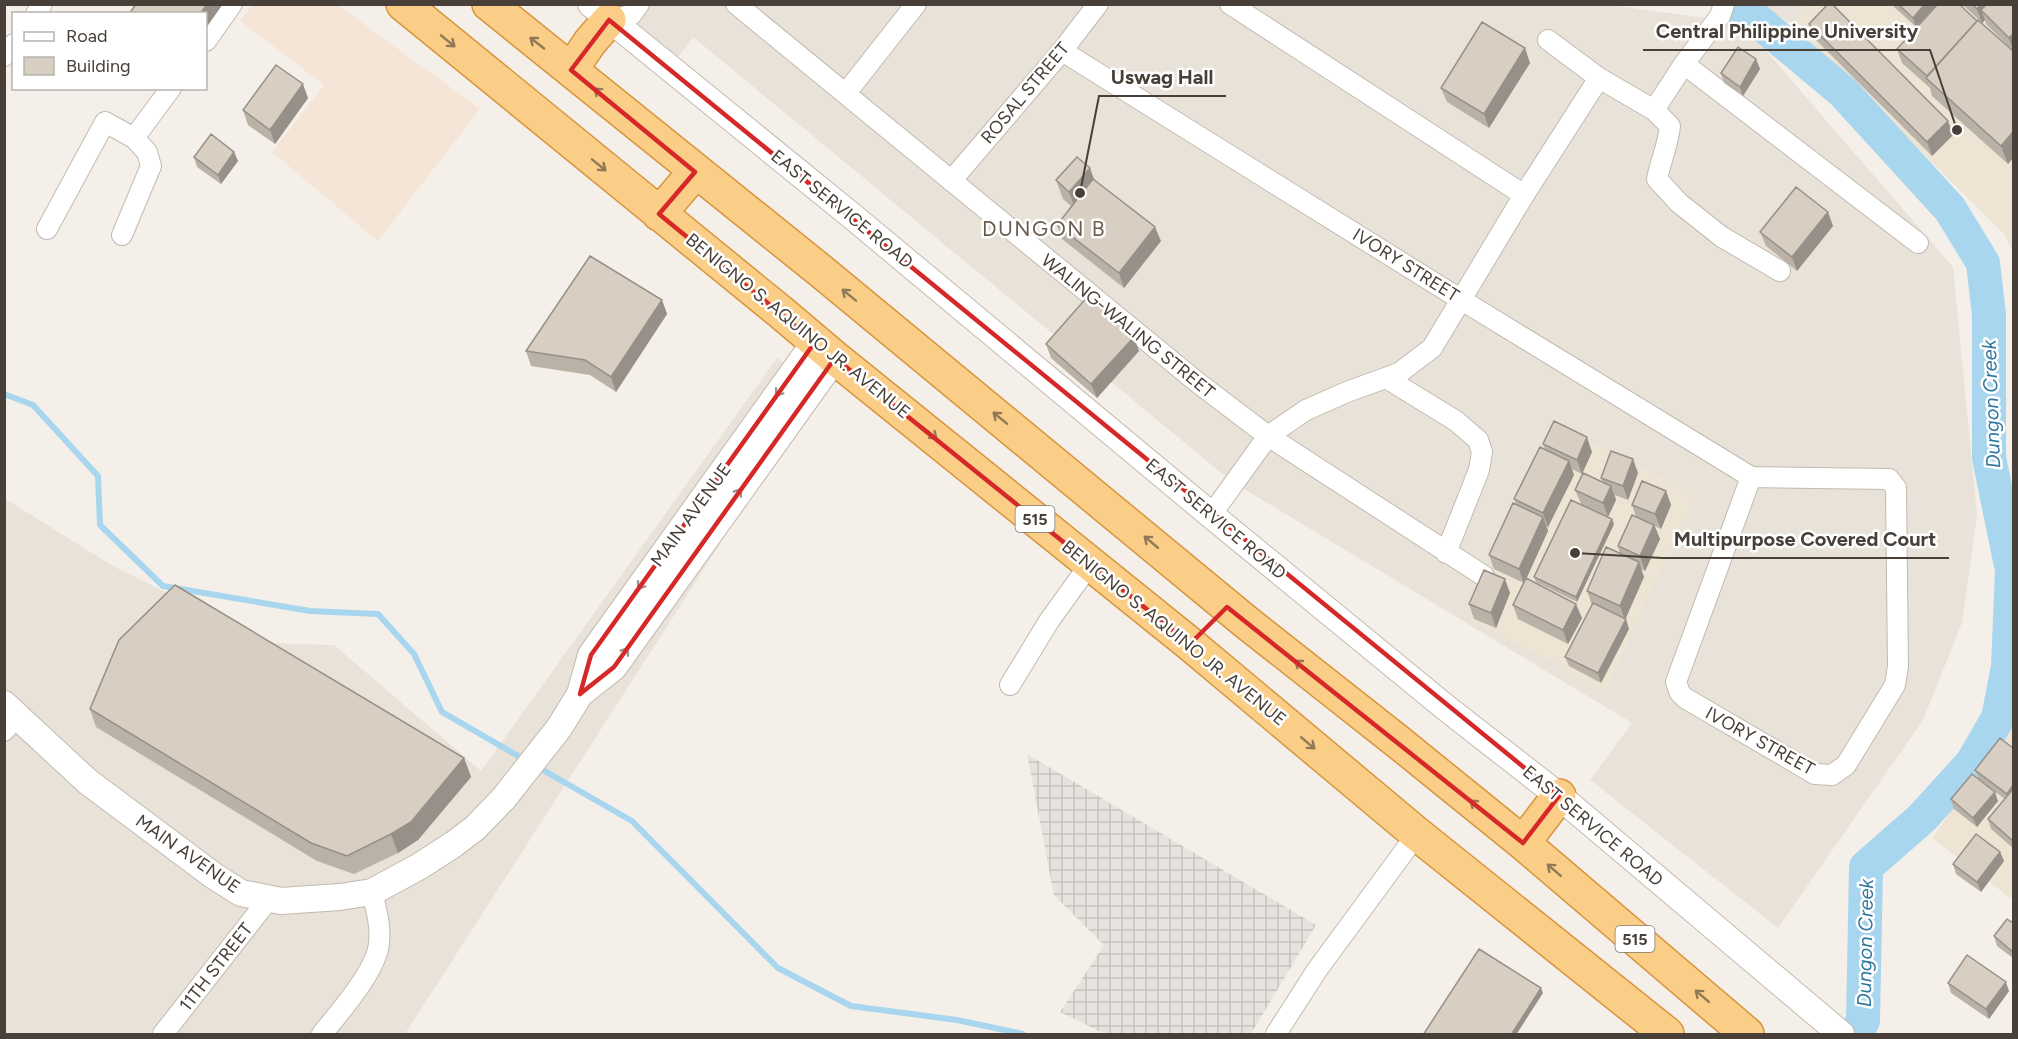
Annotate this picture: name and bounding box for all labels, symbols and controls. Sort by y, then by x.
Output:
legend [12,12,207,90]
callout: Central Philippine University [1643,12,1930,50]
text: Central Philippine University [1656,19,1919,43]
text: Road [66,25,107,47]
one-way arrow [440,35,456,48]
one-way arrow [529,36,545,49]
street label: ROSAL STREET [976,38,1074,148]
text: Building [66,55,131,77]
callout: Uswag Hall [1099,58,1226,96]
text: Uswag Hall [1111,65,1213,89]
one-way arrow [594,87,609,101]
street label: EAST SERVICE ROAD [766,145,918,273]
one-way arrow [591,158,606,172]
district label: DUNGON B [982,216,1106,241]
street label: IVORY STREET [1349,224,1463,307]
street label: BENIGNO S. AQUINO JR. AVENUE [681,229,915,423]
street label: WALING-WALING STREET [1037,249,1219,403]
one-way arrow [842,288,858,301]
water label: Dungon Creek [1977,338,2005,469]
one-way arrow [775,381,787,397]
one-way arrow [992,412,1008,425]
one-way arrow [922,427,938,440]
street label: EAST SERVICE ROAD [1141,454,1291,584]
street label: MAIN AVENUE [646,459,736,571]
one-way arrow [730,489,742,505]
road number: 515 [1016,506,1054,532]
callout: Multipurpose Covered Court [1662,520,1949,558]
text: Multipurpose Covered Court [1674,527,1936,551]
street label: BENIGNO S. AQUINO JR. AVENUE [1057,536,1291,730]
one-way arrow [1143,536,1159,549]
one-way arrow [637,574,650,590]
one-way arrow [617,648,629,664]
one-way arrow [1294,659,1310,672]
street label: IVORY STREET [1702,702,1818,780]
one-way arrow [1300,736,1315,750]
street label: EAST SERVICE ROAD [1518,761,1668,891]
one-way arrow [1470,799,1486,812]
street label: MAIN AVENUE [132,810,244,898]
one-way arrow [1546,863,1562,876]
water label: Dungon Creek [1852,877,1878,1007]
street label: 11TH STREET [175,918,257,1016]
road number: 515 [1616,926,1654,952]
one-way arrow [1694,990,1710,1003]

